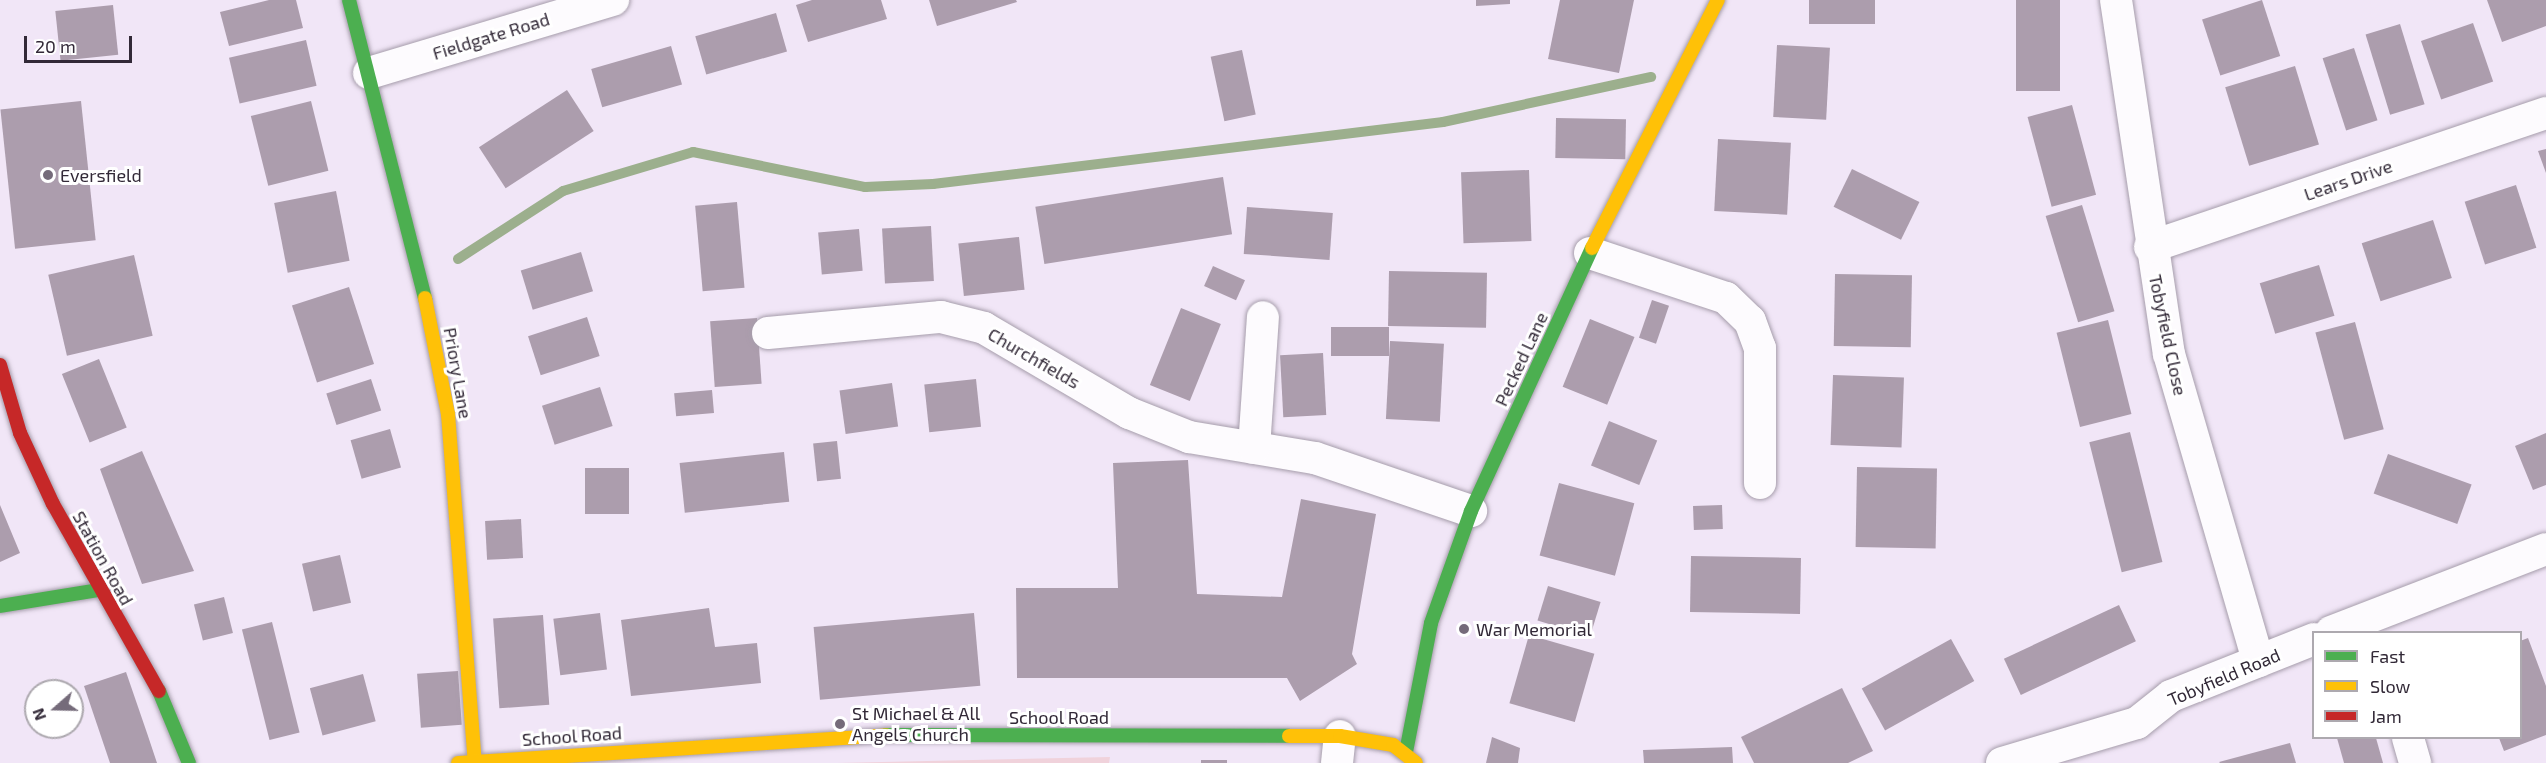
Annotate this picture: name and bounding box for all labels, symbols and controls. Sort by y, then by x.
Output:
street label: Fieldgate Road [430,8,552,64]
scale bar [27,24,135,62]
text: 20 m [35,35,76,57]
street label: Lears Drive [2301,155,2395,205]
place label: Eversfield [60,164,142,186]
marker: Eversfield [41,168,55,182]
street label: Tobyfield Close [2145,272,2191,398]
street label: Pecked Lane [1490,309,1552,409]
street label: Churchfields [984,323,1084,393]
street label: Priory Lane [439,326,477,420]
street label: Station Road [68,507,138,609]
place label: War Memorial [1476,618,1592,640]
marker: War Memorial [1457,622,1471,636]
legend [2312,631,2522,739]
street label: Tobyfield Road [2165,644,2283,710]
text: Fast [2370,645,2405,667]
text: Slow [2370,675,2410,697]
north arrow [24,679,84,739]
place label: St Michael & All Angels Church [852,703,981,746]
text: Jam [2370,705,2402,727]
text: N [28,706,49,723]
street label: School Road [1009,706,1109,728]
marker: St Michael & All Angels Church [833,717,847,731]
street label: School Road [521,722,623,750]

